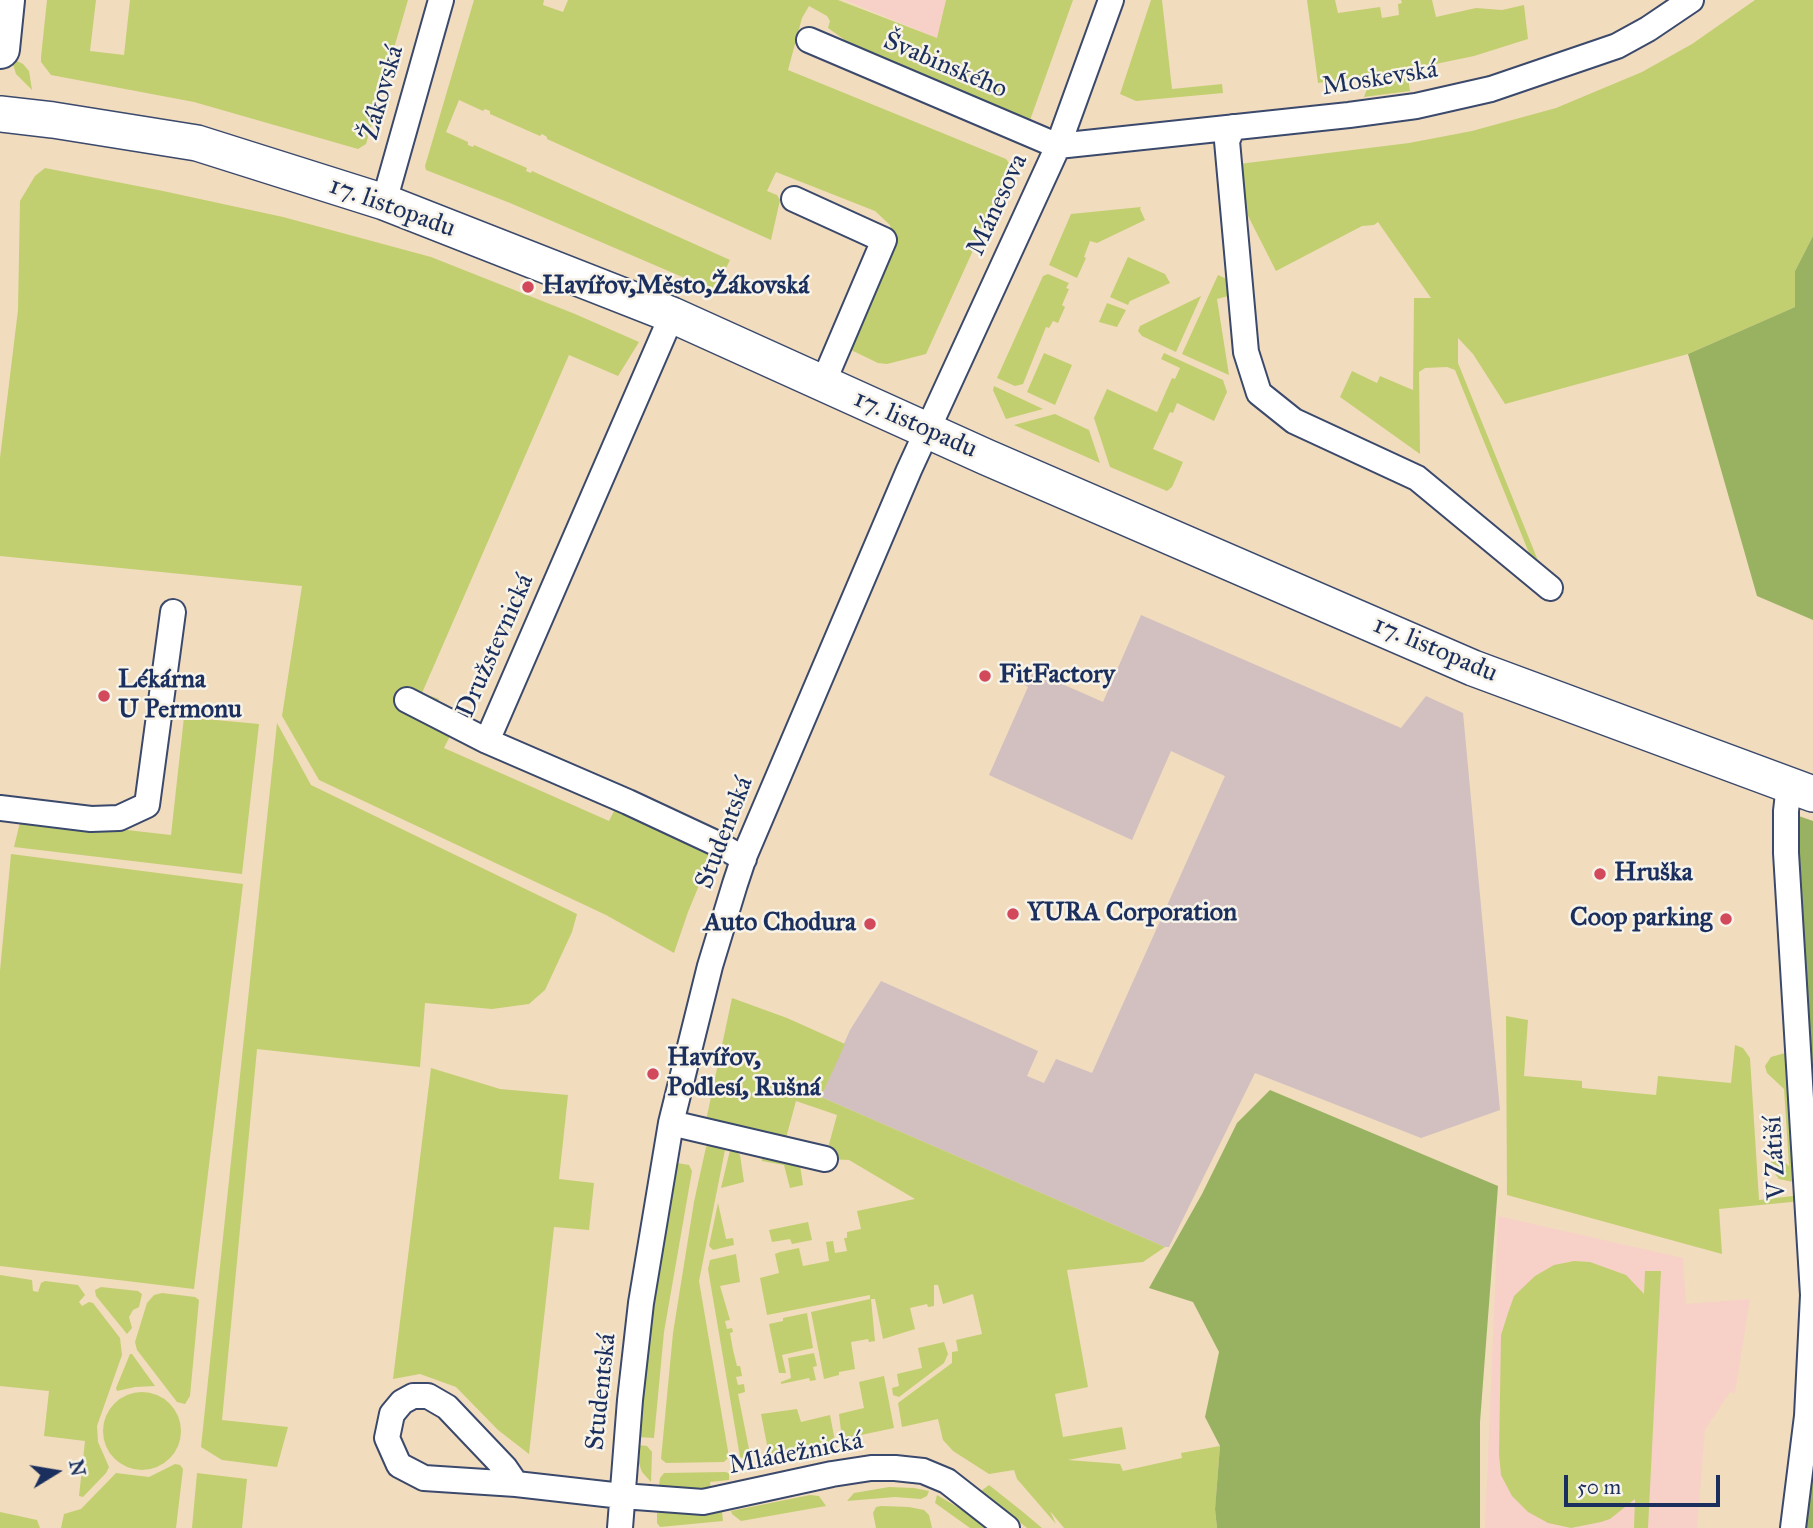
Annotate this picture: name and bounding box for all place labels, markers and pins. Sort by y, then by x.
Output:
place label: Havířov,Město,Žákovská [542,271,809,303]
marker: Havířov,Město,Žákovská [520,279,536,295]
place label: FitFactory [999,660,1115,692]
place label: Lékárna U Permonu [118,665,242,726]
marker: FitFactory [977,668,993,684]
marker: Lékárna U Permonu [96,688,112,704]
place label: Hruška [1614,858,1693,890]
marker: Hruška [1592,866,1608,882]
place label: YURA Corporation [1027,898,1237,930]
place label: Coop parking [1570,903,1712,935]
marker: YURA Corporation [1005,906,1021,922]
place label: Auto Chodura [704,908,856,940]
marker: Coop parking [1718,911,1734,927]
marker: Auto Chodura [862,916,878,932]
place label: Havířov, Podlesí, Rušná [667,1043,821,1104]
marker: Havířov, Podlesí, Rušná [645,1066,661,1082]

